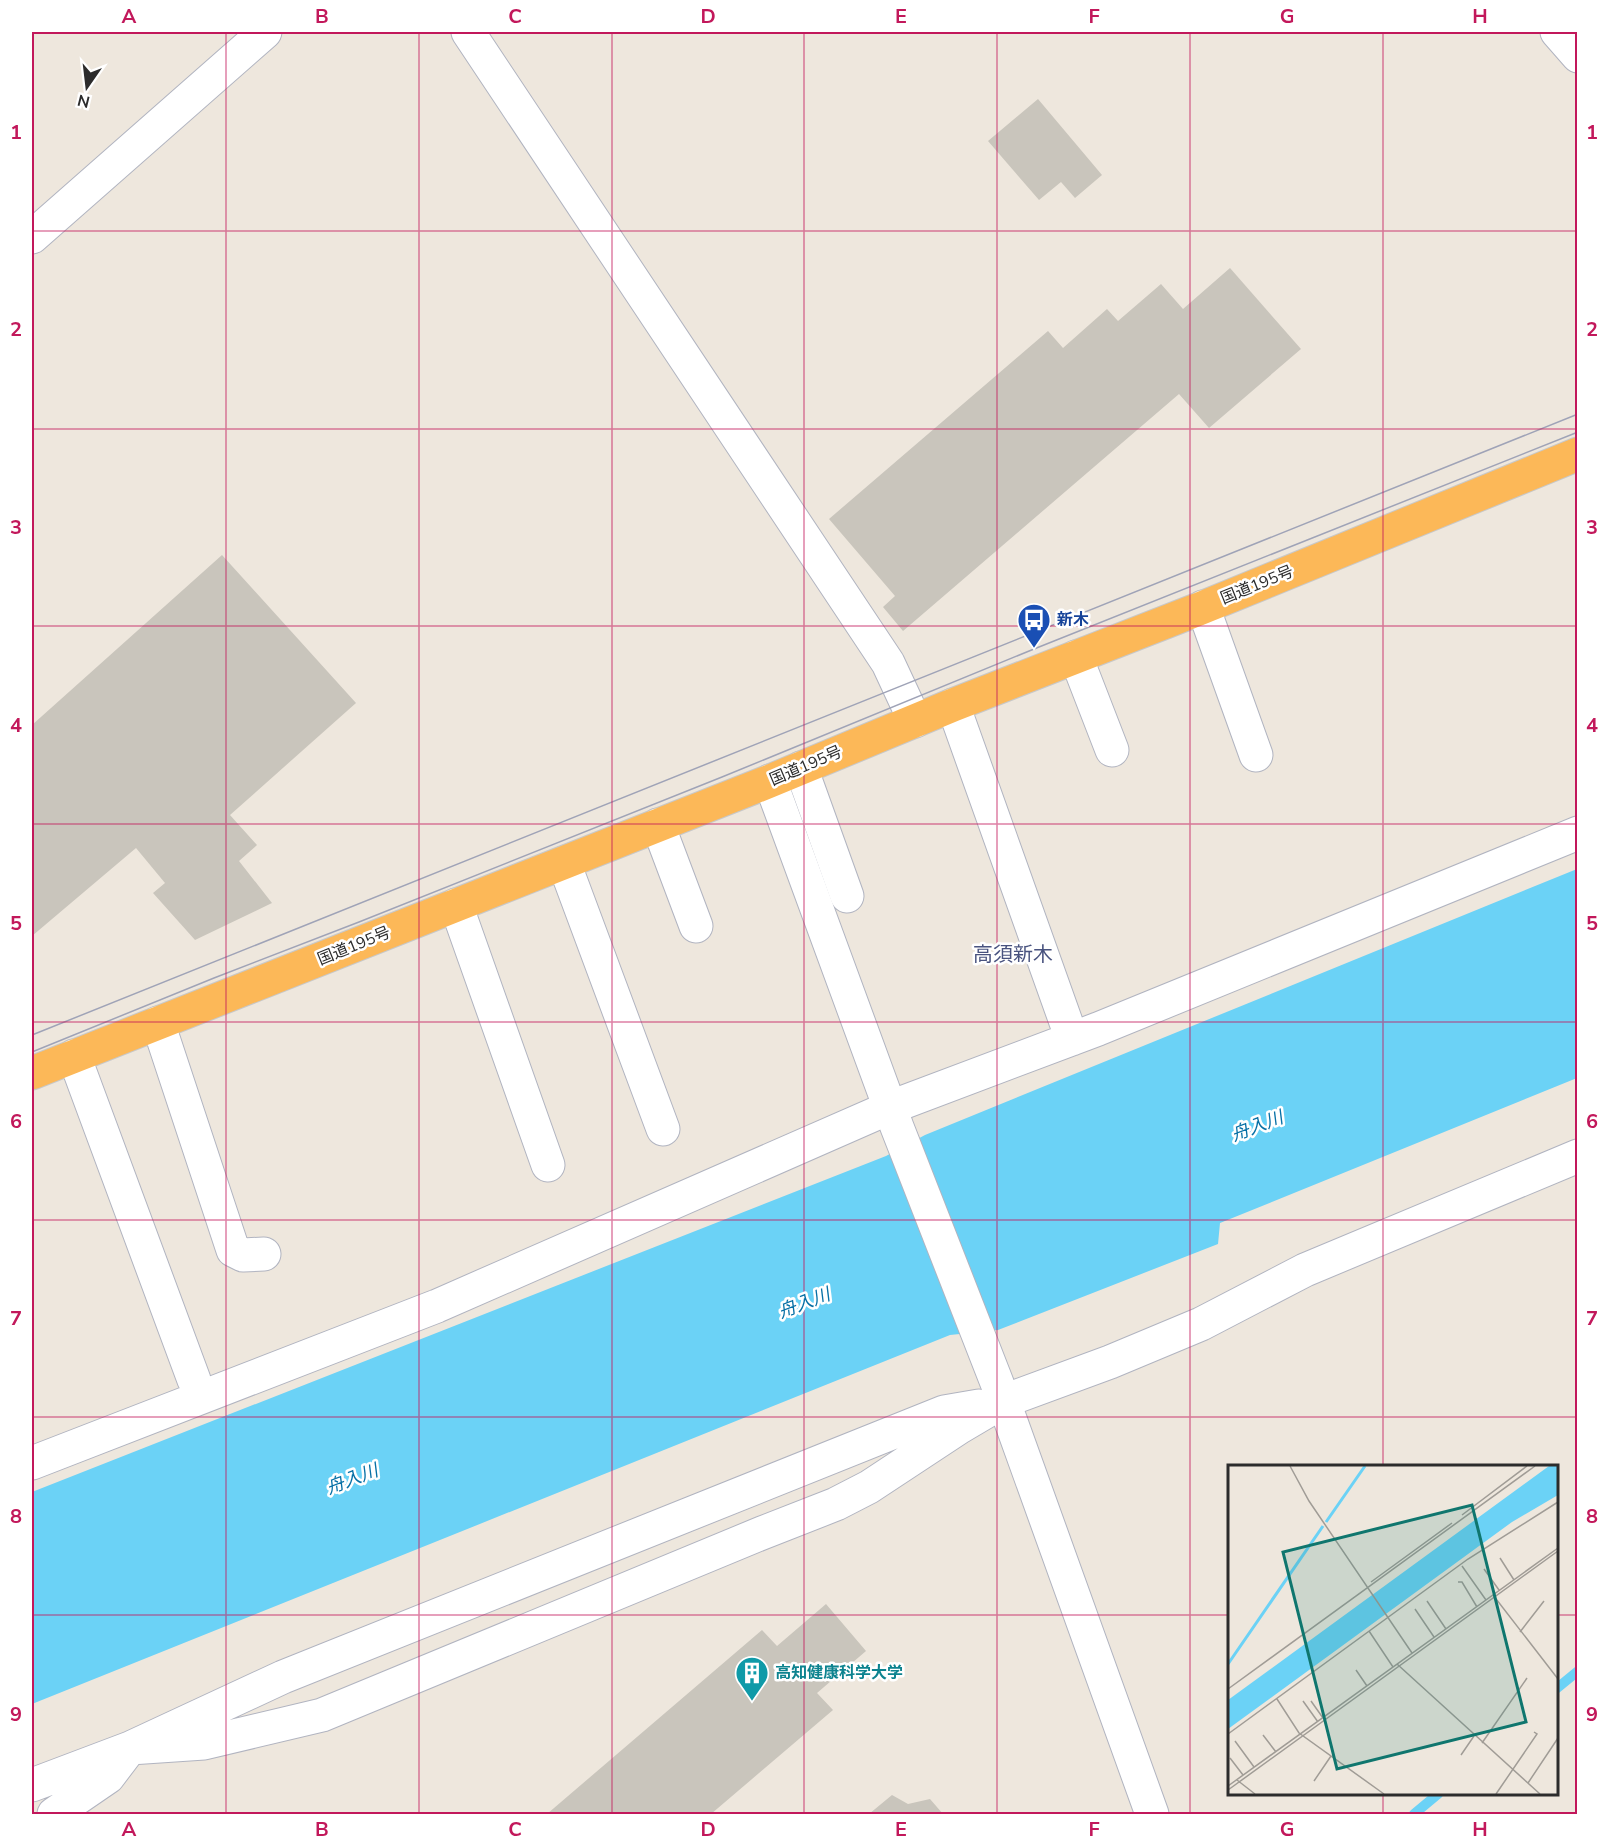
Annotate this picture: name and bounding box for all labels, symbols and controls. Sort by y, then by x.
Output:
text: A [122,3,137,30]
text: B [315,3,329,30]
text: C [508,3,522,30]
text: D [700,3,716,30]
text: E [895,3,907,30]
text: F [1088,3,1100,30]
text: G [1280,3,1294,30]
text: H [1472,3,1488,30]
north arrow [57,57,117,117]
text: N [75,88,92,113]
text: 1 [10,119,22,146]
text: 1 [1586,119,1598,146]
text: 2 [10,316,22,343]
text: 2 [1586,316,1598,343]
text: 3 [10,514,22,541]
text: 3 [1586,514,1598,541]
street label: 国道195号 [1217,560,1297,610]
bus stop icon: 新木 [1016,602,1052,649]
place label: 新木 [1057,609,1089,631]
text: 4 [10,712,22,739]
text: 4 [1586,712,1598,739]
street label: 国道195号 [766,741,846,791]
text: 5 [10,910,22,937]
text: 5 [1586,910,1598,937]
street label: 国道195号 [314,921,394,971]
district label: 高須新木 [973,941,1053,968]
water label: 舟入川 [1227,1104,1288,1147]
text: 6 [10,1108,22,1135]
text: 6 [1586,1108,1598,1135]
water label: 舟入川 [774,1281,835,1324]
text: 7 [10,1305,22,1332]
text: 7 [1586,1305,1598,1332]
water label: 舟入川 [322,1457,383,1500]
inset map [1228,1465,1558,1795]
text: 8 [10,1503,22,1530]
text: 8 [1586,1503,1598,1530]
building icon: 高知健康科学大学 [734,1655,770,1702]
place label: 高知健康科学大学 [775,1662,903,1684]
text: 9 [10,1701,22,1728]
text: 9 [1586,1701,1598,1728]
text: A [122,1816,137,1843]
text: B [315,1816,329,1843]
text: C [508,1816,522,1843]
text: D [700,1816,716,1843]
text: E [895,1816,907,1843]
text: F [1088,1816,1100,1843]
text: G [1280,1816,1294,1843]
text: H [1472,1816,1488,1843]

